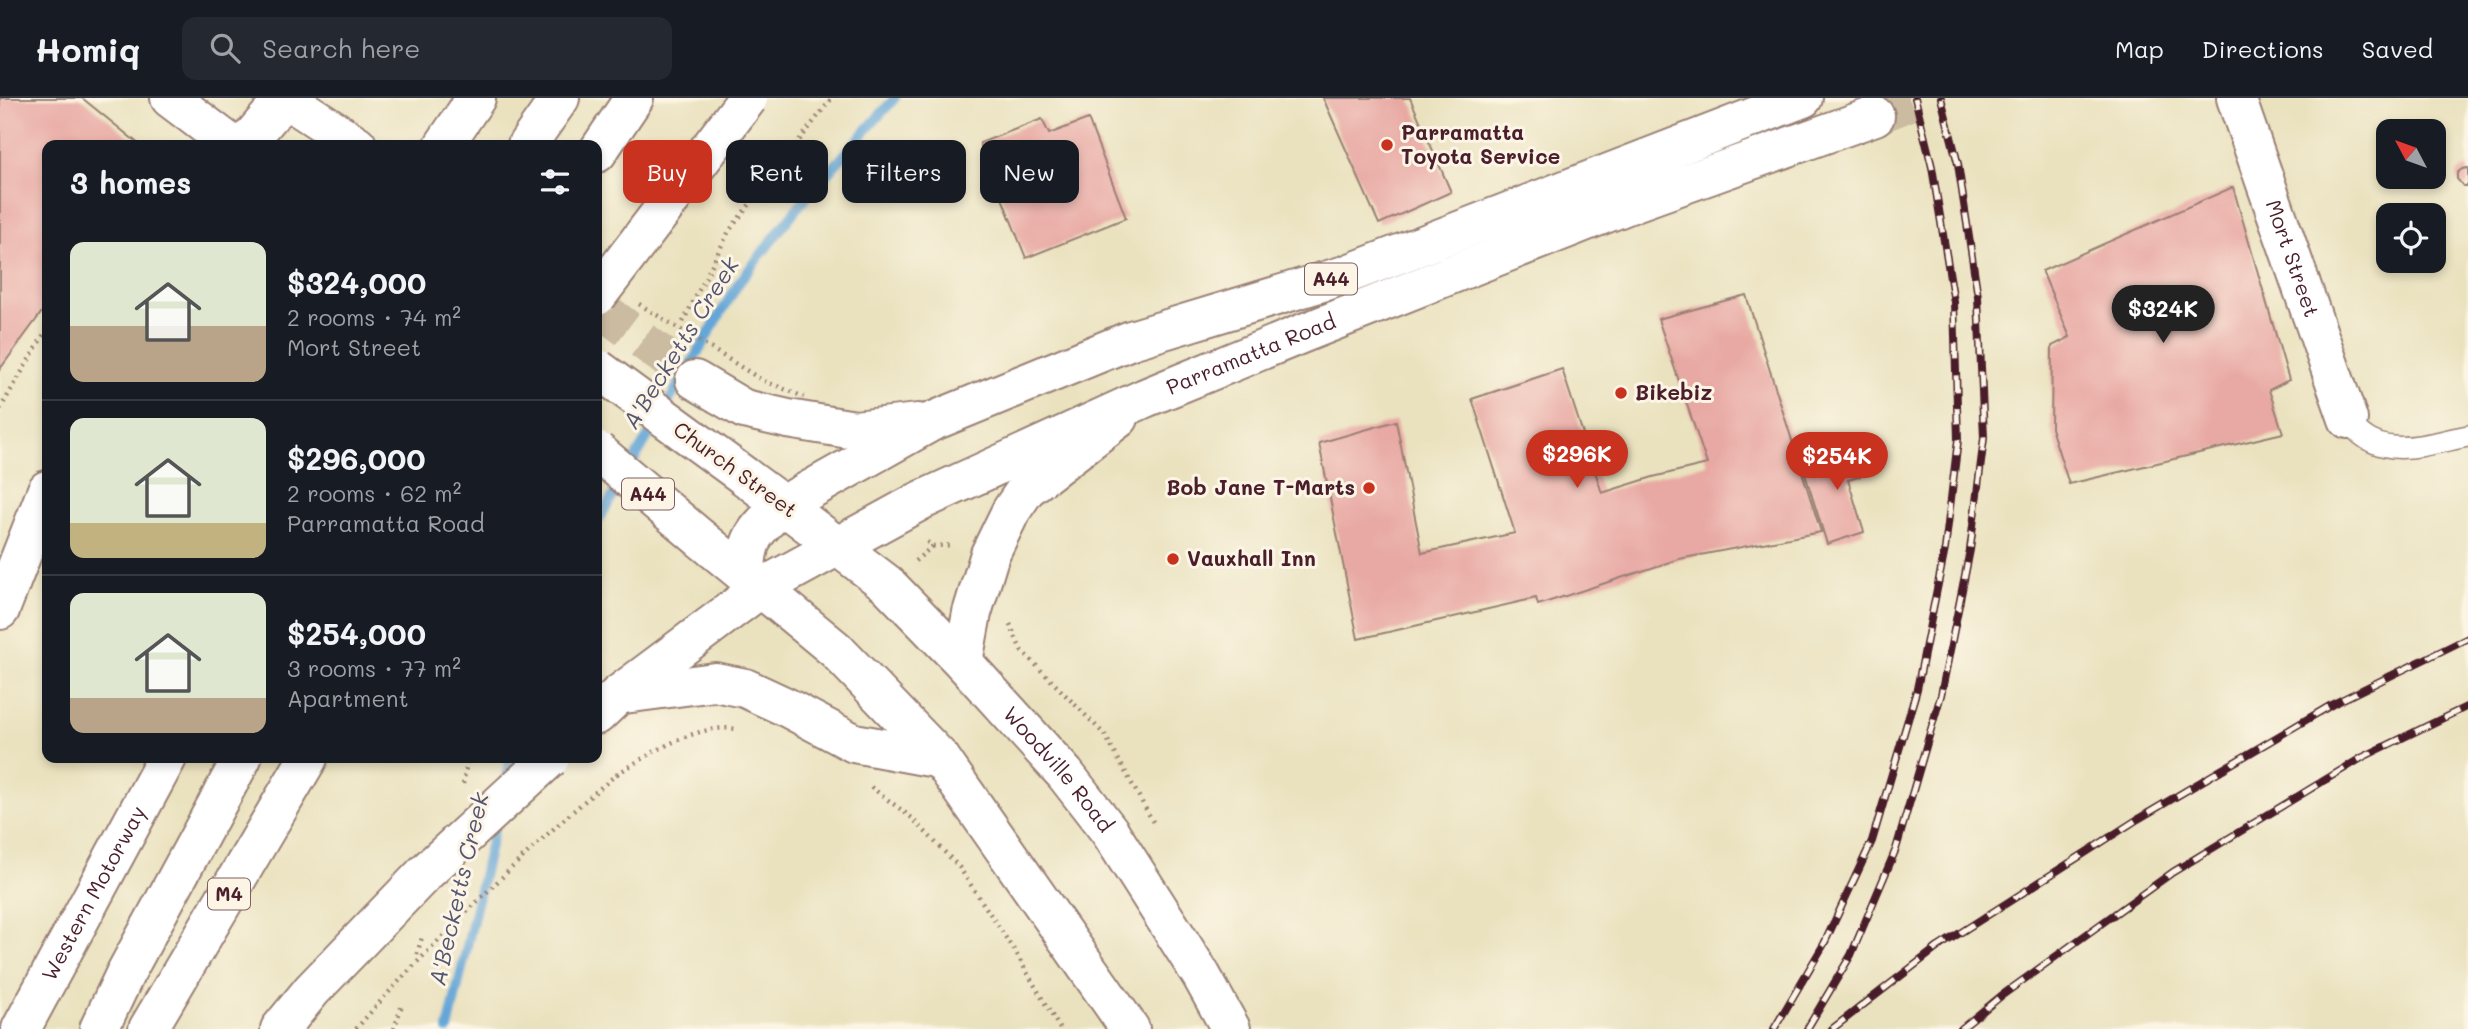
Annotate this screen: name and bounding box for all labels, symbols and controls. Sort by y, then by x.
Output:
search box [182,17,672,80]
text: Homiq [35,27,140,70]
icon: search [206,29,244,67]
text: Search here [262,31,420,65]
text: Map [2115,33,2164,64]
text: Directions [2202,33,2324,64]
text: Saved [2362,33,2433,64]
place label: Parramatta Toyota Service [1401,118,1560,170]
north arrow [2376,119,2446,189]
map controls [2376,119,2446,273]
marker: Parramatta Toyota Service [1379,137,1395,153]
chip: Buy [623,140,712,203]
chip: Rent [726,140,828,203]
chip: Filters [842,140,966,203]
chip: New [980,140,1079,203]
text: 3 homes [70,162,191,202]
icon: filters [536,163,574,201]
street label: Mort Street [2260,196,2326,320]
button: locate [2376,203,2446,273]
water label: A'Becketts Creek [615,250,745,434]
text: $324,000 [287,262,426,302]
road number: A44 [1305,264,1357,294]
icon: home [126,270,210,354]
pin: $324K [2114,286,2212,345]
text: $324K [2128,293,2198,323]
text: 2 rooms · 74 m² [287,302,461,332]
street label: Parramatta Road [1162,307,1339,400]
text: Mort Street [287,332,421,362]
place label: Bikebiz [1635,378,1713,405]
marker: Bikebiz [1613,385,1629,401]
street label: Church Street [669,415,803,523]
pin: $296K [1528,430,1626,490]
pin: $254K [1788,432,1886,492]
text: $296,000 [287,438,426,478]
text: $296K [1542,438,1612,468]
text: $254K [1802,440,1872,470]
icon: home [126,446,210,530]
place label: Bob Jane T-Marts [1166,473,1355,500]
text: 2 rooms · 62 m² [287,478,461,508]
road number: A44 [622,478,674,510]
marker: Bob Jane T-Marts [1361,480,1377,496]
text: Parramatta Road [287,508,485,538]
place label: Vauxhall Inn [1187,544,1316,571]
marker: Vauxhall Inn [1165,551,1181,567]
text: $254,000 [287,613,426,653]
icon: home [126,621,210,705]
text: 3 rooms · 77 m² [287,653,461,683]
text: Apartment [287,683,409,713]
street label: Woodville Road [998,700,1120,837]
water label: A'Becketts Creek [421,789,495,988]
street label: Western Motorway [35,801,151,985]
road number: M4 [208,878,250,909]

